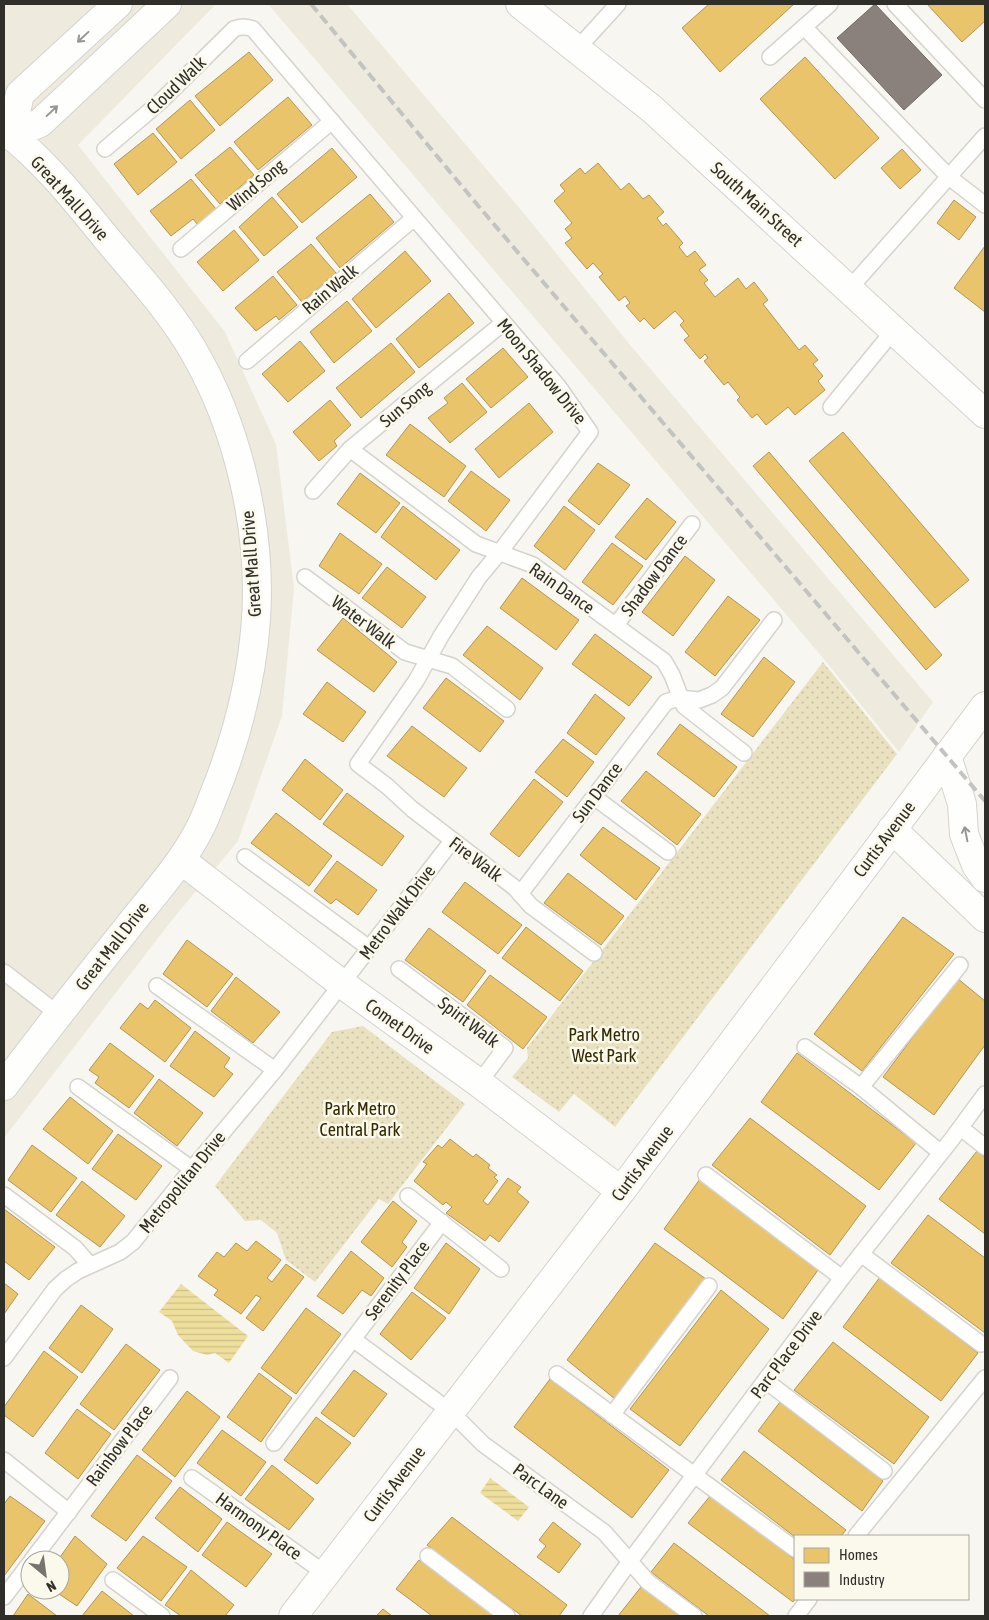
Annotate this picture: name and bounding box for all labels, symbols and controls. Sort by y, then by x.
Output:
one-way arrow [76,31,89,43]
street label: Cloud Walk [142,52,210,118]
one-way arrow [46,105,59,117]
street label: Great Mall Drive [27,151,113,245]
street label: Wind Song [223,154,290,215]
street label: South Main Street [707,157,807,251]
street label: Rain Walk [298,260,362,318]
street label: Moon Shadow Drive [493,314,591,428]
street label: Sun Song [375,377,435,431]
street label: Great Mall Drive [237,510,265,618]
street label: Shadow Dance [617,530,691,620]
street label: Rain Dance [525,558,599,618]
street label: Water Walk [328,591,400,653]
street label: Sun Dance [568,758,626,826]
street label: Curtis Avenue [849,797,919,881]
one-way arrow [960,826,970,842]
street label: Fire Walk [445,832,507,886]
street label: Metro Walk Drive [355,861,439,963]
street label: Great Mall Drive [71,898,153,994]
street label: Spirit Walk [434,992,504,1052]
street label: Comet Drive [361,994,439,1058]
park label: Park Metro West Park [568,1024,640,1066]
park label: Park Metro Central Park [320,1098,400,1140]
street label: Curtis Avenue [607,1121,677,1205]
street label: Metropolitan Drive [135,1127,229,1237]
street label: Serenity Place [360,1236,434,1324]
street label: Parc Place Drive [746,1306,826,1402]
street label: Rainbow Place [81,1400,157,1490]
street label: Curtis Avenue [359,1442,429,1526]
street label: Parc Lane [509,1459,573,1513]
street label: Harmony Place [212,1488,306,1564]
legend [794,1535,969,1600]
text: Homes [839,1546,878,1563]
north arrow [20,1550,70,1600]
text: Industry [839,1571,885,1588]
text: N [44,1577,59,1595]

